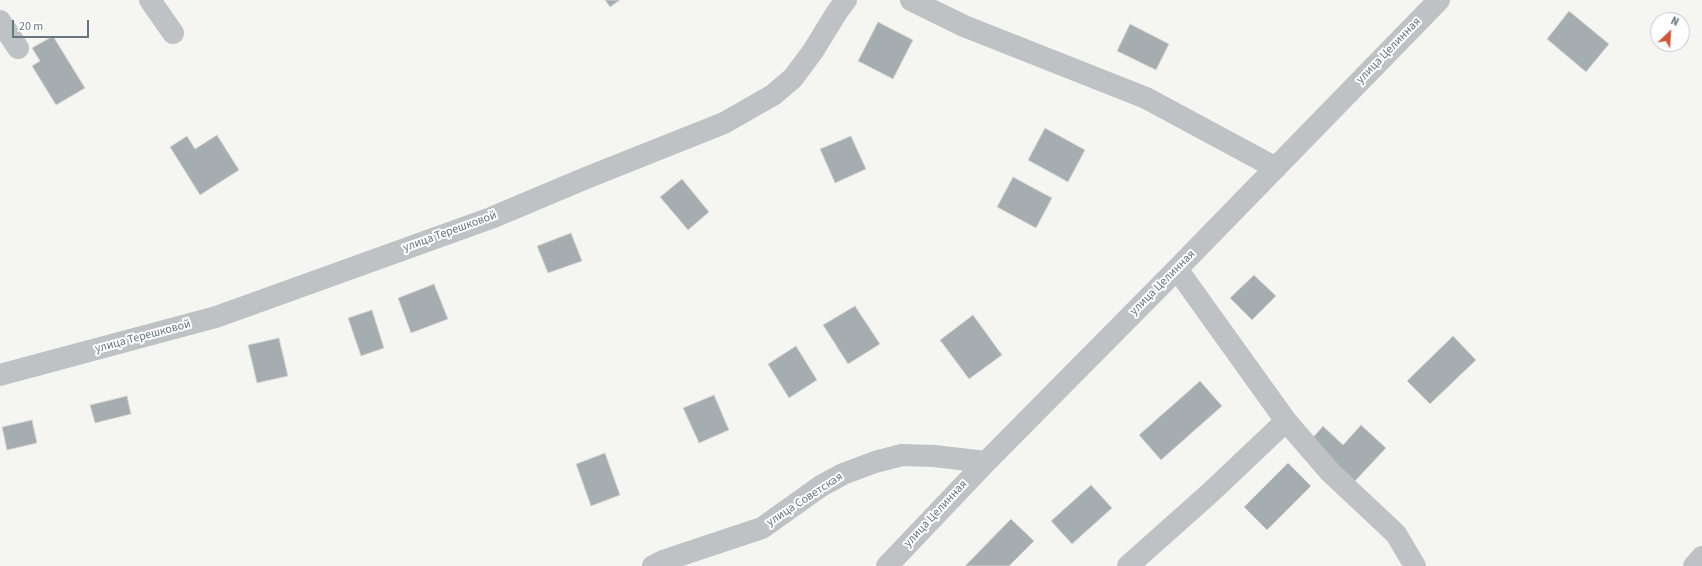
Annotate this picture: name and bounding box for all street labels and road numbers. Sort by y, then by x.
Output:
street label: улица Целинная [1354,15,1424,87]
street label: улица Терешковой [401,208,499,256]
street label: улица Целинная [1127,247,1199,319]
street label: улица Терешковой [93,317,193,357]
street label: улица Советская [764,470,846,530]
street label: улица Целинная [901,477,971,551]

